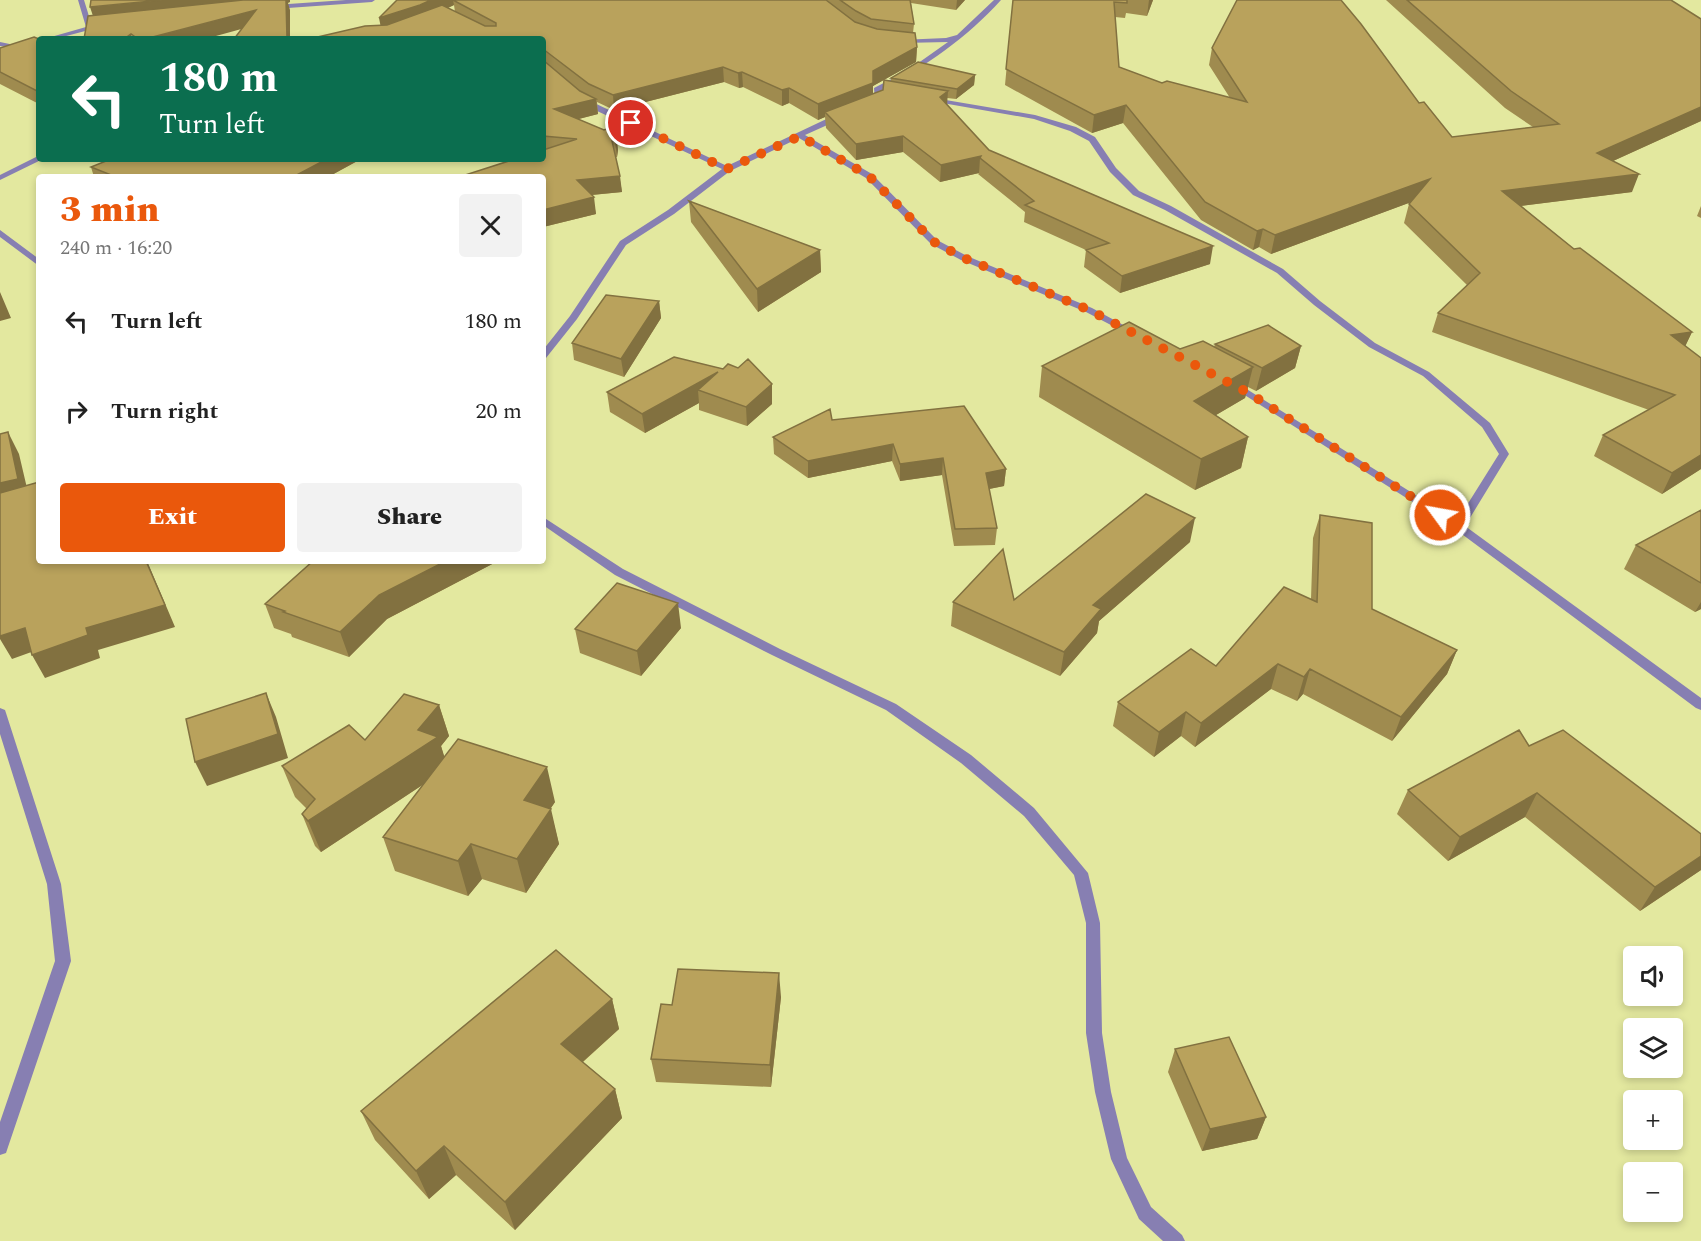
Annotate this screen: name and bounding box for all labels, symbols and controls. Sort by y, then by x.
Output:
text: 180 m [159,47,278,110]
icon: left [60,60,138,138]
pin [605,97,656,148]
text: Turn left [159,104,265,146]
icon: arrive [614,106,647,139]
text: 3 min [60,183,160,238]
button: close [459,194,522,257]
text: 240 m · 16:20 [60,233,172,263]
icon: left [60,305,93,338]
text: Turn left [111,305,203,338]
text: 180 m [465,305,522,338]
icon: right [60,395,93,428]
text: Turn right [111,395,218,428]
text: 20 m [476,395,522,428]
button: Exit [60,483,285,552]
button: Share [297,483,522,552]
position arrow [1408,483,1472,547]
map controls [1623,946,1683,1222]
button: sound [1623,946,1683,1006]
button: layers [1623,1018,1683,1078]
button: + [1623,1090,1683,1150]
button: − [1623,1162,1683,1222]

